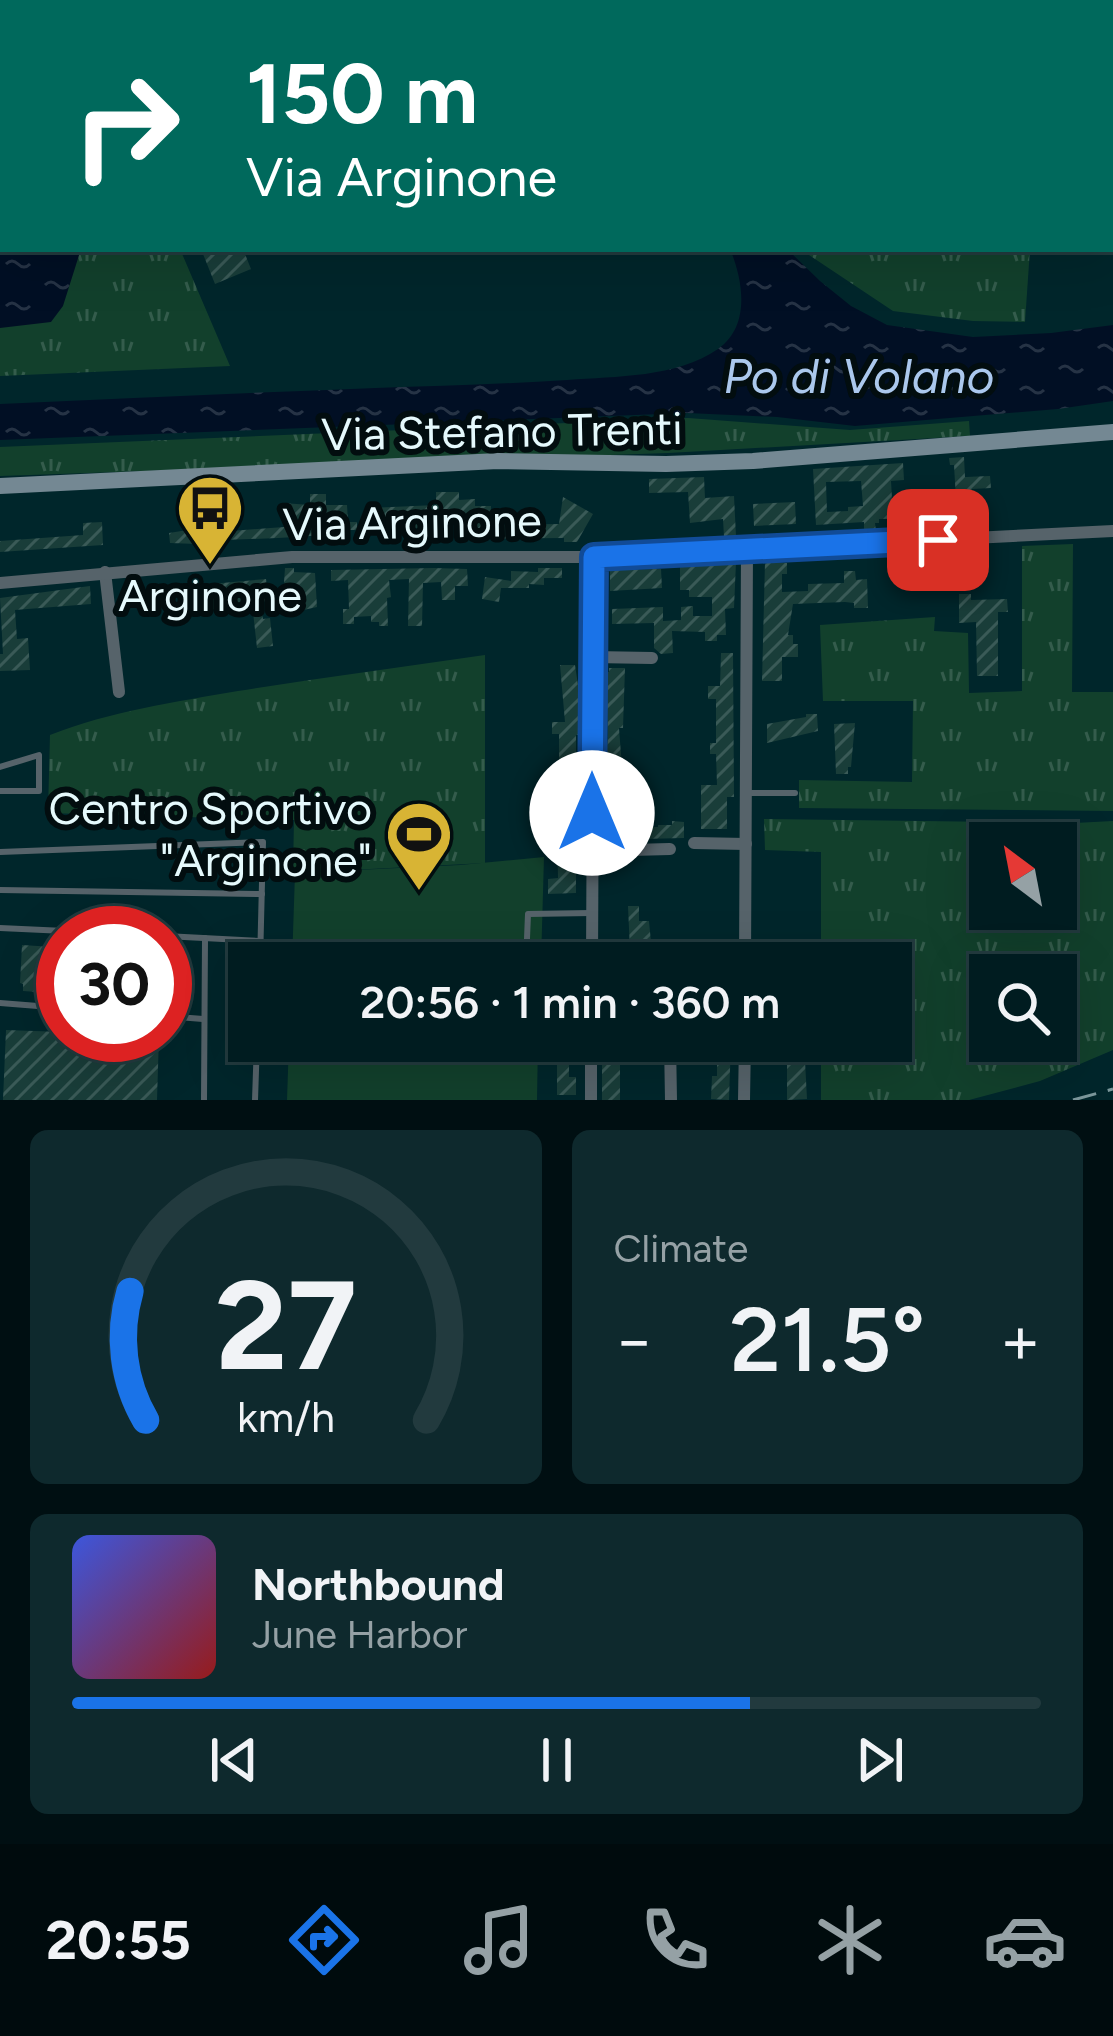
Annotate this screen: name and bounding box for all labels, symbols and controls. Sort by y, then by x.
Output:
text: 150 m [246,43,478,144]
icon: right [48,48,204,204]
text: Via Arginone [246,145,557,210]
water label: Po di Volano [723,347,995,405]
street label: Via Stefano Trenti [321,401,683,461]
bus stop icon: Arginone [175,473,245,567]
pin [887,489,989,591]
street label: Via Arginone [282,493,542,551]
icon: arrive [905,507,971,573]
place label: Arginone [118,568,302,622]
position arrow [529,750,655,876]
place label: Centro Sportivo "Arginone" [48,781,372,887]
sports icon: Centro Sportivo "Arginone" [384,799,454,893]
north arrow [969,822,1077,930]
map controls [969,822,1077,1062]
speed limit sign: 30 [36,906,192,1062]
button: search [969,954,1077,1062]
text: 20:56 · 1 min · 360 m [360,975,780,1029]
text: Climate [614,1225,748,1272]
text: 27 [215,1250,357,1400]
text: 21.5° [729,1285,925,1394]
text: − [614,1300,655,1380]
text: + [1000,1300,1041,1380]
text: km/h [237,1391,335,1443]
text: Northbound [252,1557,505,1611]
text: June Harbor [252,1611,468,1658]
icon: previous [201,1727,267,1793]
icon: pause [524,1727,590,1793]
icon: next [847,1727,913,1793]
icon: directions [282,1898,366,1982]
icon: music [457,1898,541,1982]
icon: phone [633,1898,717,1982]
icon: climate [808,1898,892,1982]
icon: car [983,1898,1067,1982]
text: 20:55 [46,1908,191,1973]

